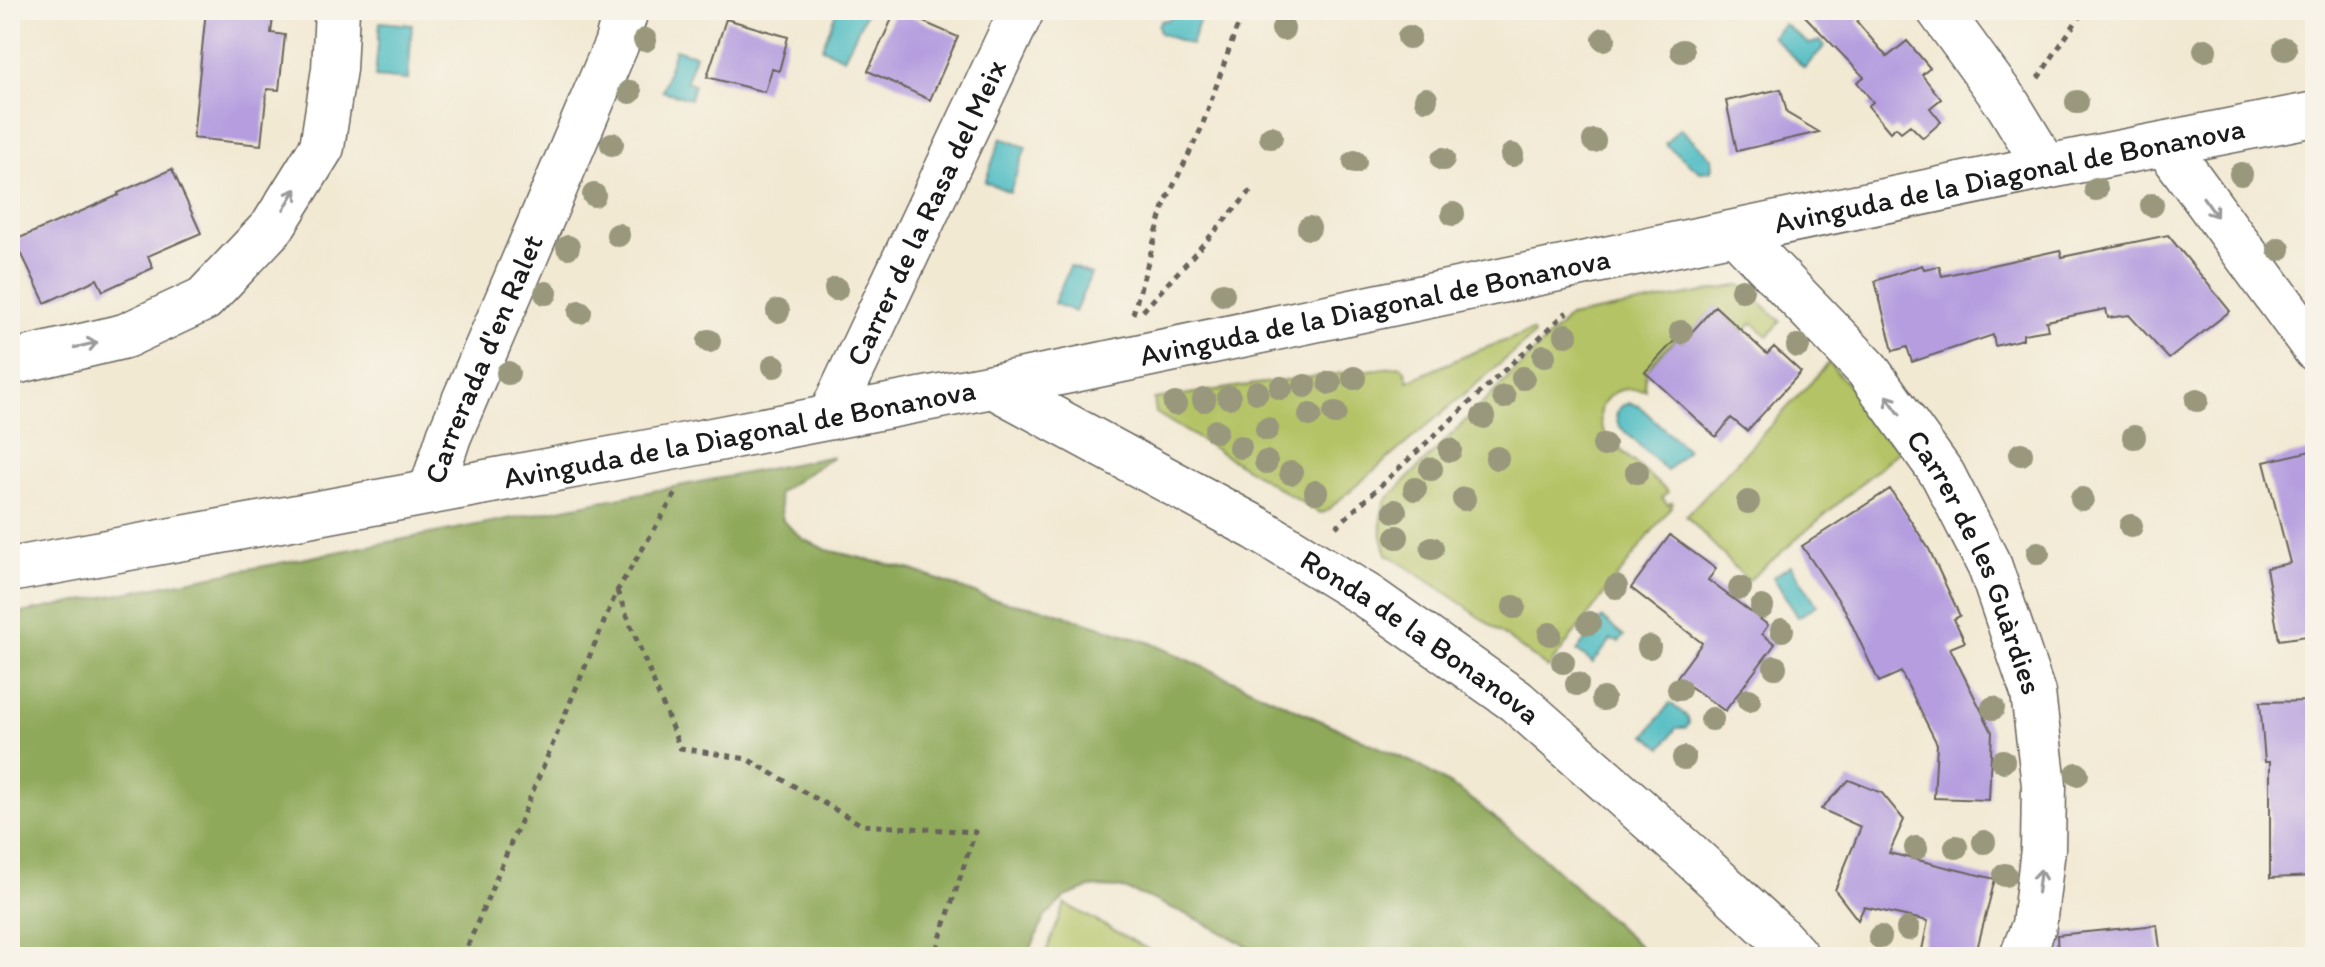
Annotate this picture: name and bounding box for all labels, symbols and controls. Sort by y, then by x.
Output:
street label: Carrer de la Rasa del Meix [838,53,1014,372]
street label: Avinguda de la Diagonal de Bonanova [1771,109,2248,241]
one-way arrow [282,188,298,211]
one-way arrow [2201,196,2218,217]
street label: Carrerada d'en Ralet [416,229,551,488]
street label: Avinguda de la Diagonal de Bonanova [1136,240,1613,374]
one-way arrow [73,337,98,352]
street label: Avinguda de la Diagonal de Bonanova [500,371,979,496]
one-way arrow [1885,394,1901,416]
street label: Carrer de les Guàrdies [1898,422,2051,699]
street label: Ronda de la Bonanova [1294,541,1549,732]
one-way arrow [2032,869,2047,894]

